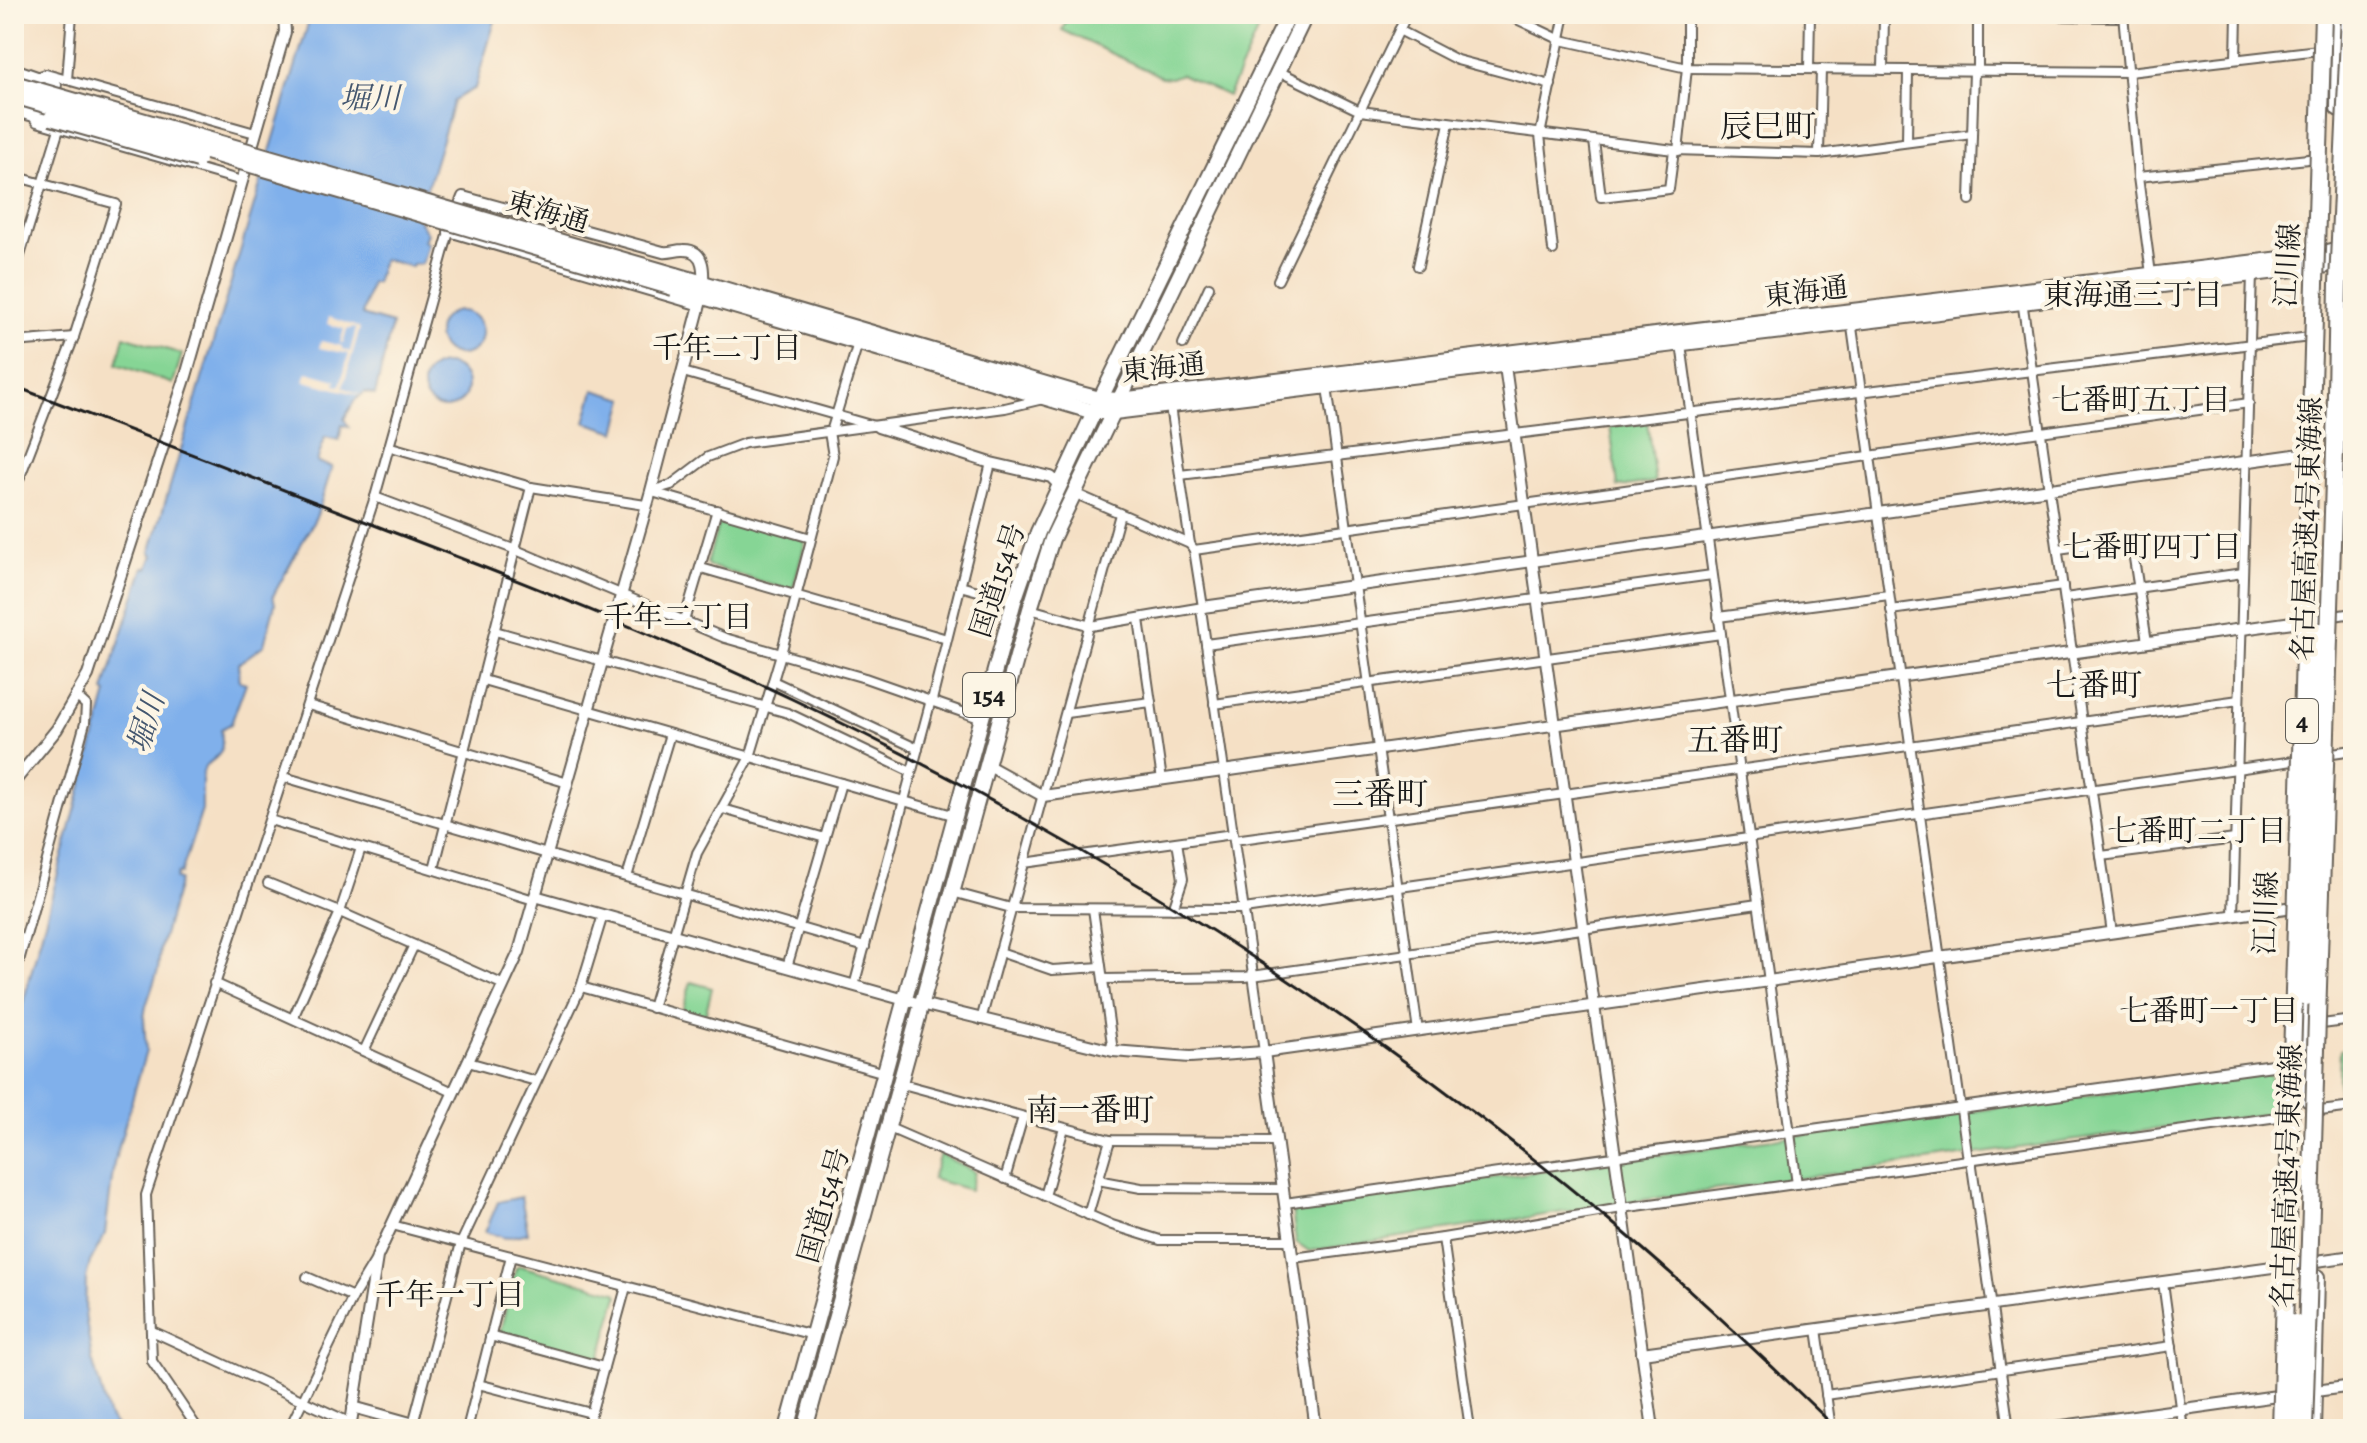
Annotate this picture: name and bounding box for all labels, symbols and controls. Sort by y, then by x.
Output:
water label: 堀川 [340,78,403,118]
district label: 辰巳町 [1720,104,1816,148]
street label: 東海通 [502,182,593,242]
street label: 江川線 [2267,222,2309,308]
street label: 東海通 [1762,268,1850,316]
district label: 東海通三丁目 [2043,275,2223,315]
district label: 千年二丁目 [652,328,802,368]
street label: 東海通 [1119,345,1207,391]
district label: 七番町五丁目 [2051,380,2231,420]
street label: 名古屋高速4号東海線 [2283,396,2331,662]
street label: 国道154号 [962,518,1034,642]
district label: 七番町四丁目 [2062,527,2242,567]
district label: 千年二丁目 [603,597,753,637]
district label: 七番町 [2046,663,2142,707]
road number: 154 [963,673,1015,717]
water label: 堀川 [118,686,175,758]
road number: 4 [2286,699,2318,743]
district label: 五番町 [1687,718,1783,762]
district label: 三番町 [1332,772,1428,816]
district label: 七番町二丁目 [2107,811,2287,851]
street label: 江川線 [2246,870,2286,956]
district label: 七番町一丁目 [2119,991,2299,1031]
street label: 名古屋高速4号東海線 [2263,1043,2311,1309]
district label: 南一番町 [1026,1088,1154,1132]
street label: 国道154号 [789,1143,859,1267]
district label: 千年一丁目 [375,1275,525,1315]

